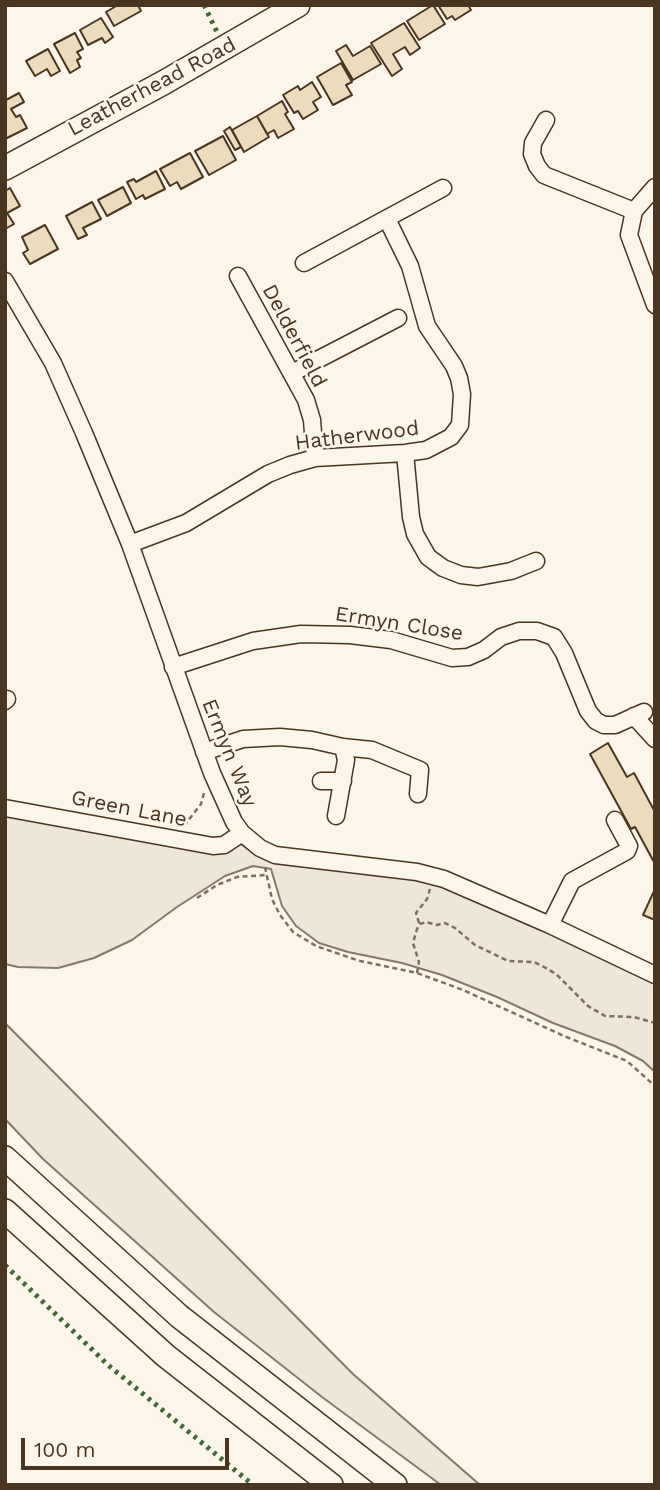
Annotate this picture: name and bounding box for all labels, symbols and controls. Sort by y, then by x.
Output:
street label: Leatherhead Road [64,32,240,142]
street label: Delderfield [256,280,332,392]
street label: Hatherwood [294,416,420,456]
street label: Ermyn Close [333,601,465,647]
street label: Ermyn Way [196,695,262,811]
street label: Green Lane [69,785,189,833]
scale bar [24,1424,233,1468]
text: 100 m [34,1437,96,1462]

